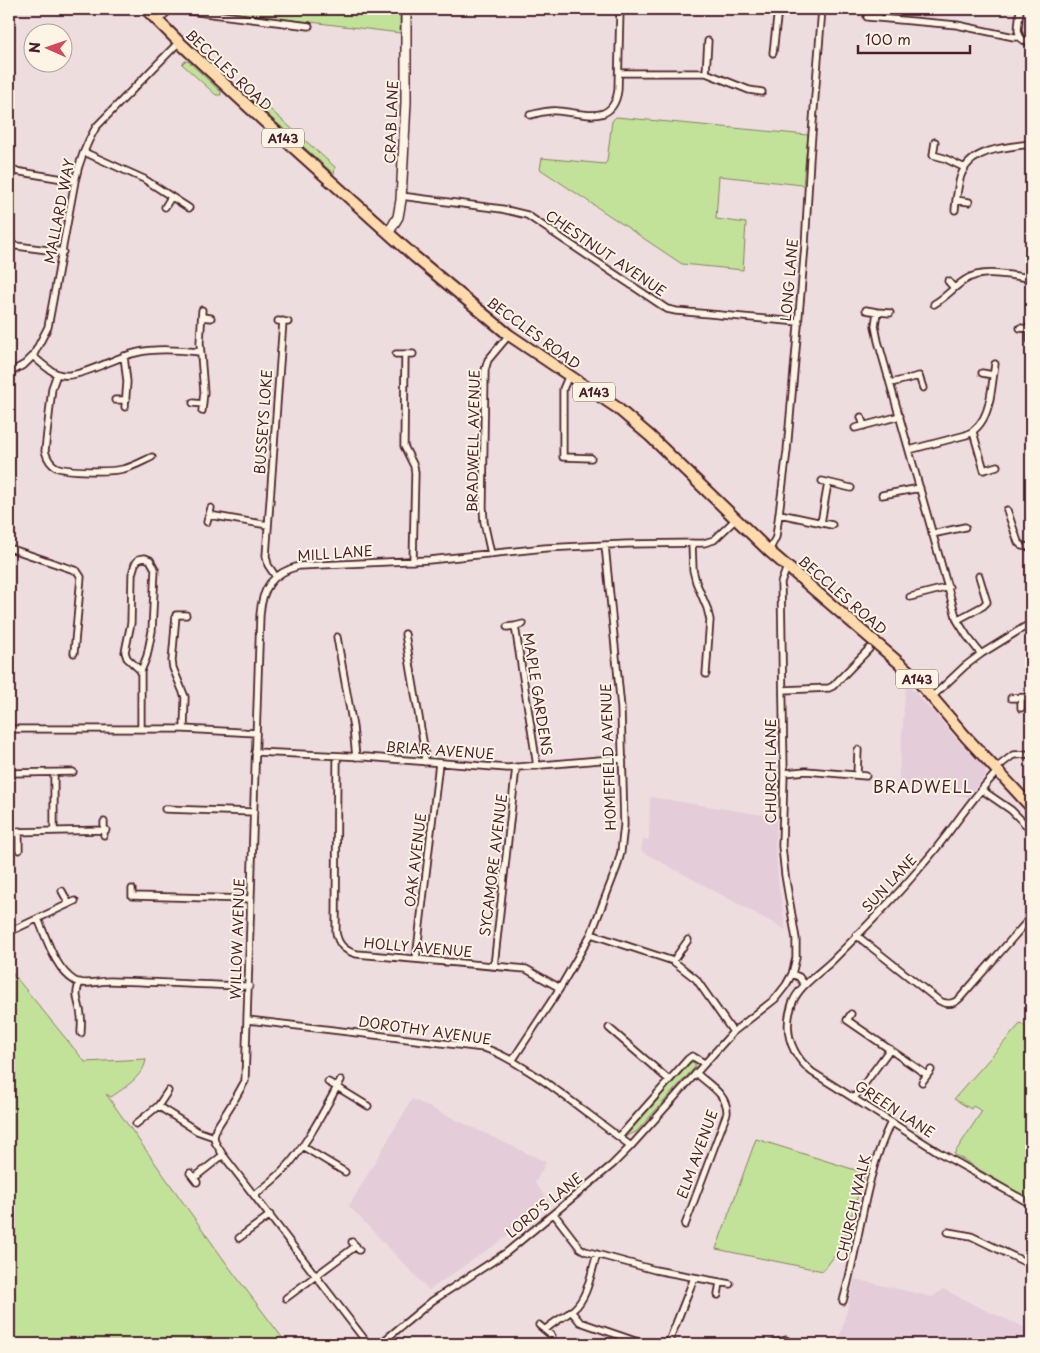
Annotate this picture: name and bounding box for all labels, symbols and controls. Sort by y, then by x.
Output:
north arrow [22,22,72,72]
scale bar [858,22,970,54]
street label: BECCLES ROAD [181,24,277,116]
text: 100 m [865,27,911,50]
text: N [24,42,45,53]
street label: CRAB LANE [379,80,403,164]
road number: A143 [262,128,304,148]
street label: MALLARD WAY [39,157,79,265]
street label: CHESTNUT AVENUE [541,205,671,301]
street label: LONG LANE [775,238,803,322]
street label: BECCLES ROAD [483,292,585,374]
street label: BUSSEYS LOKE [249,369,277,475]
street label: BRADWELL AVENUE [461,369,485,513]
road number: A143 [573,382,615,402]
street label: MILL LANE [297,540,373,566]
street label: BECCLES ROAD [794,551,892,639]
street label: MAPLE GARDENS [518,631,558,757]
road number: A143 [896,670,938,689]
street label: HOMEFIELD AVENUE [595,683,621,831]
street label: CHURCH LANE [760,718,781,824]
street label: BRIAR AVENUE [385,736,495,764]
district label: BRADWELL [873,774,973,798]
street label: SYCAMORE AVENUE [474,792,512,938]
street label: OAK AVENUE [399,812,431,908]
street label: SUN LANE [856,849,922,917]
street label: WILLOW AVENUE [224,878,250,1000]
street label: HOLLY AVENUE [363,932,473,962]
street label: DOROTHY AVENUE [357,1010,493,1050]
street label: GREEN LANE [851,1075,939,1143]
street label: ELM AVENUE [671,1106,723,1201]
street label: CHURCH WALK [830,1152,876,1264]
street label: LORD'S LANE [501,1167,587,1243]

